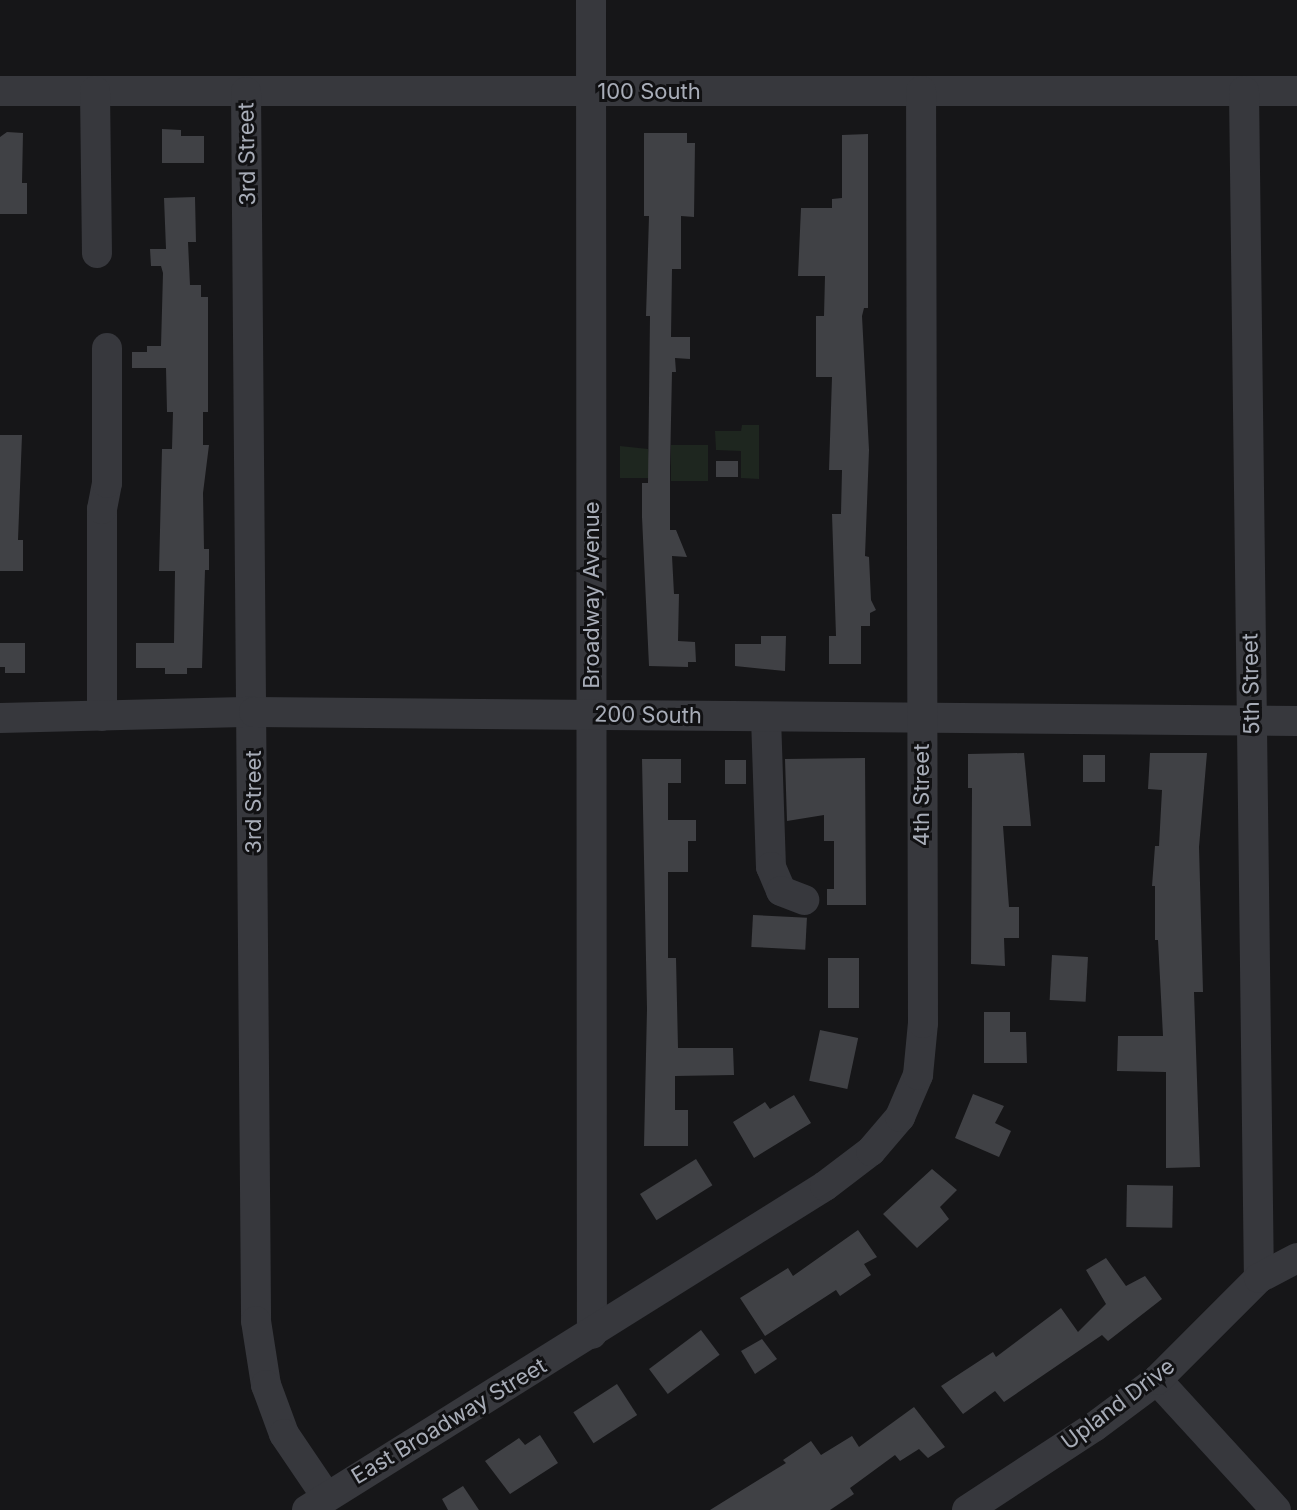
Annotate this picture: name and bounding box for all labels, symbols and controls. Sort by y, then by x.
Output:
street label: 100 South [597,79,701,105]
street label: 3rd Street [233,102,261,206]
street label: Broadway Avenue [579,501,605,689]
street label: 5th Street [1237,633,1265,735]
street label: 200 South [594,701,702,729]
street label: 4th Street [909,744,935,846]
street label: 3rd Street [241,750,267,854]
street label: East Broadway Street [347,1352,551,1490]
street label: Upland Drive [1056,1353,1180,1455]

